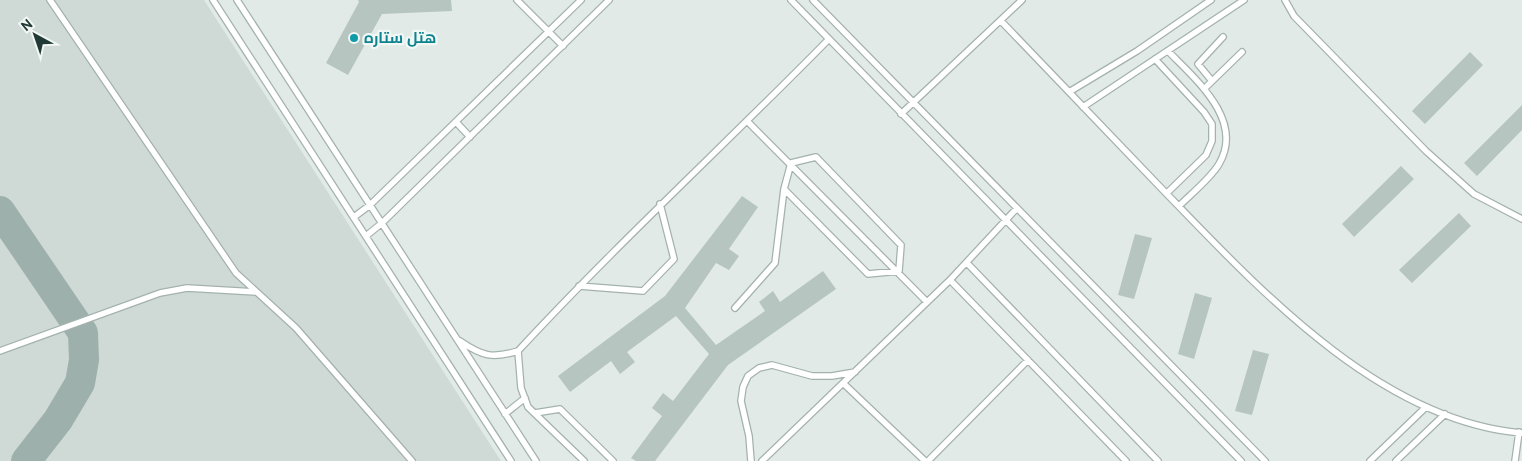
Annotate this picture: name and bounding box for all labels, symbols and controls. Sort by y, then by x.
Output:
north arrow [10,10,60,60]
text: N [18,16,37,36]
place label: هتل ستاره [364,30,436,49]
marker: هتل ستاره [348,32,360,44]

